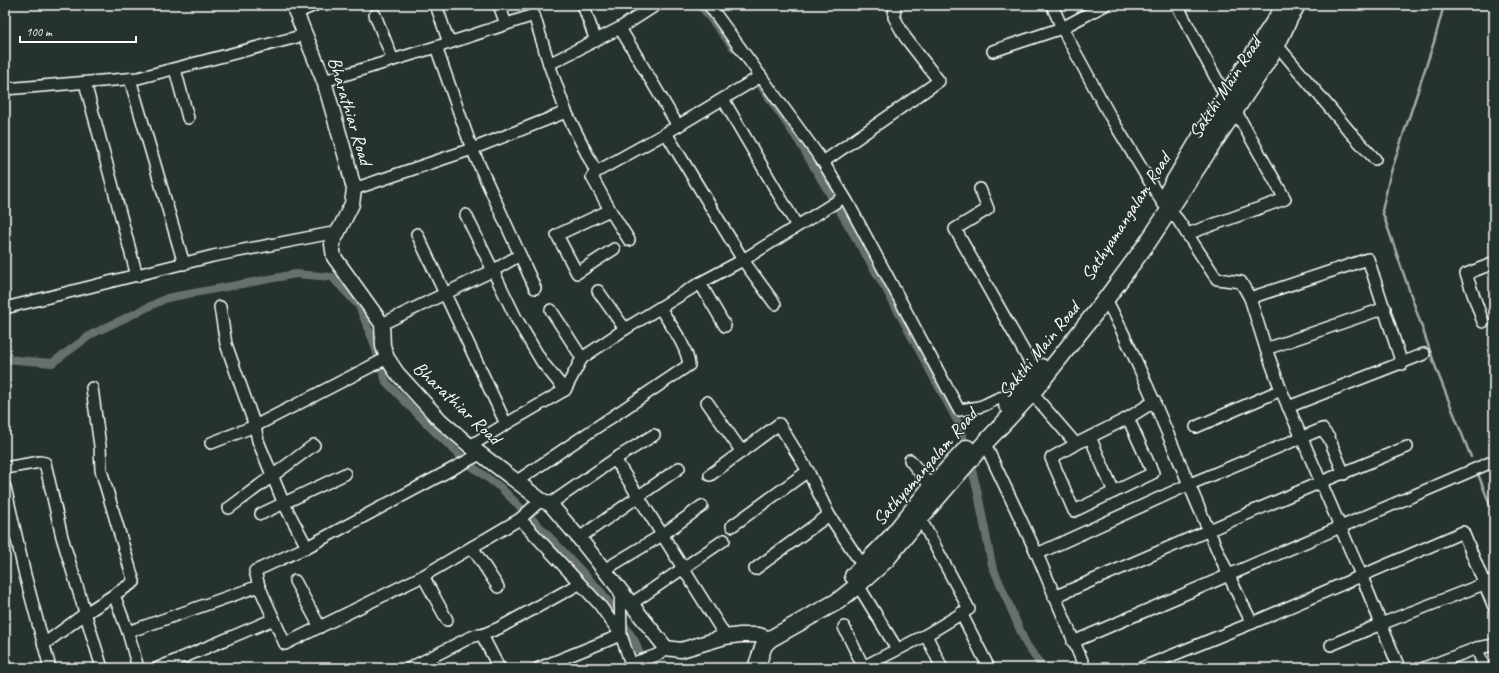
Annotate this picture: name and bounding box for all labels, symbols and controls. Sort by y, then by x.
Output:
scale bar [20,18,136,44]
text: 100 m [26,24,53,40]
street label: Sakthi Main Road [1183,29,1269,144]
street label: Bharathiar Road [322,54,379,170]
street label: Sathyamangalam Road [1076,146,1178,286]
street label: Sakthi Main Road [993,294,1087,403]
street label: Bharathiar Road [408,356,508,452]
street label: Sathyamangalam Road [867,401,984,531]

